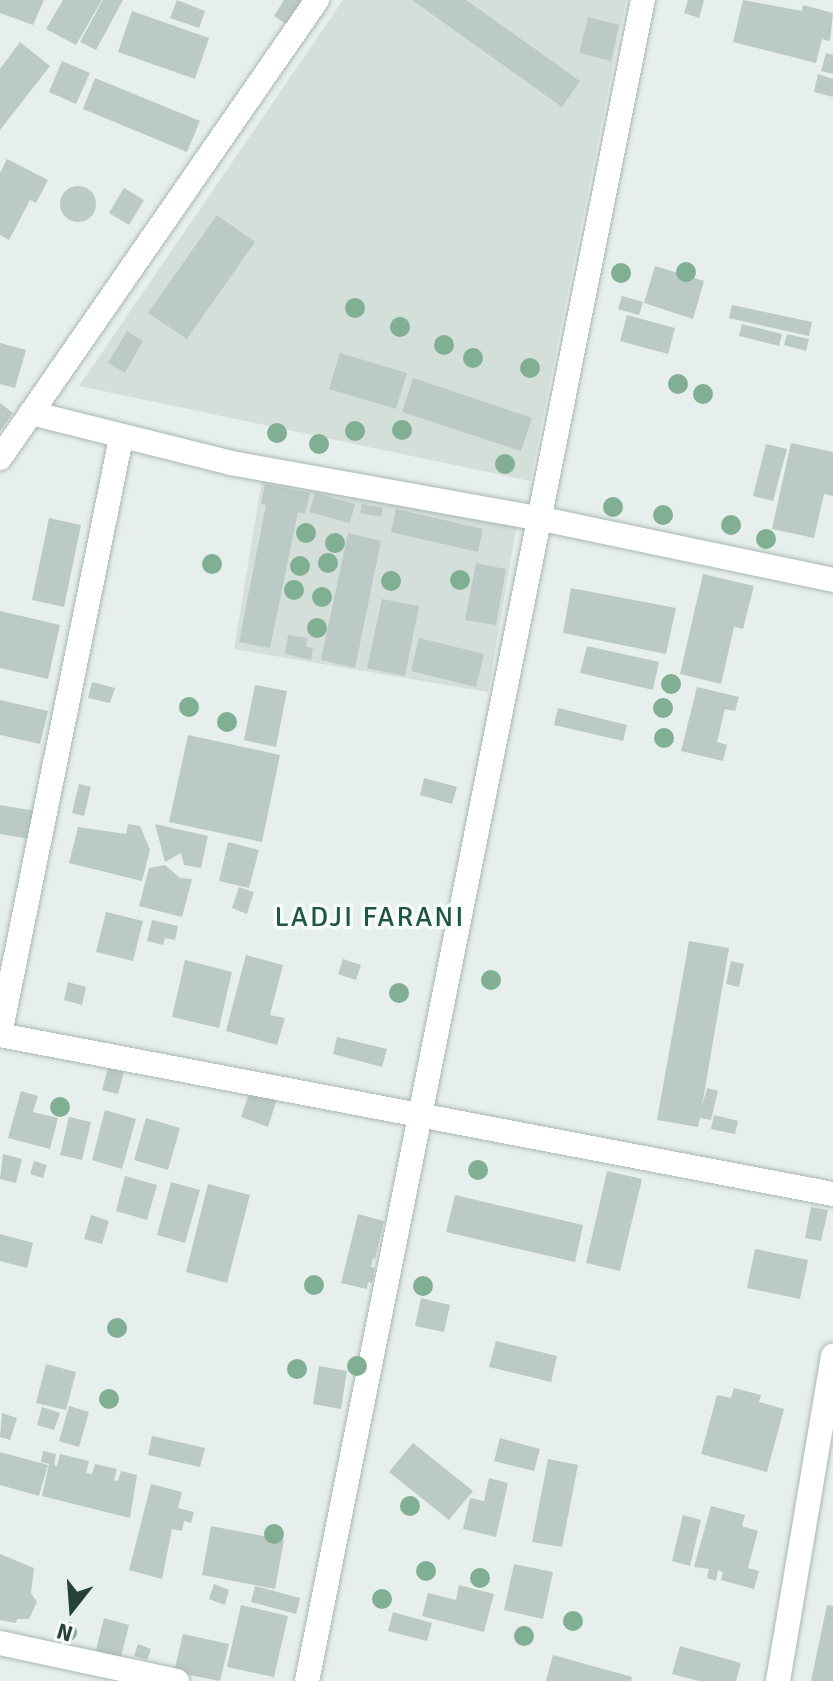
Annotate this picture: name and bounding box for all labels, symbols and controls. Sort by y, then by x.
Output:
district label: LADJI FARANI [274,900,466,934]
north arrow [32,1569,112,1649]
text: N [54,1617,76,1648]

